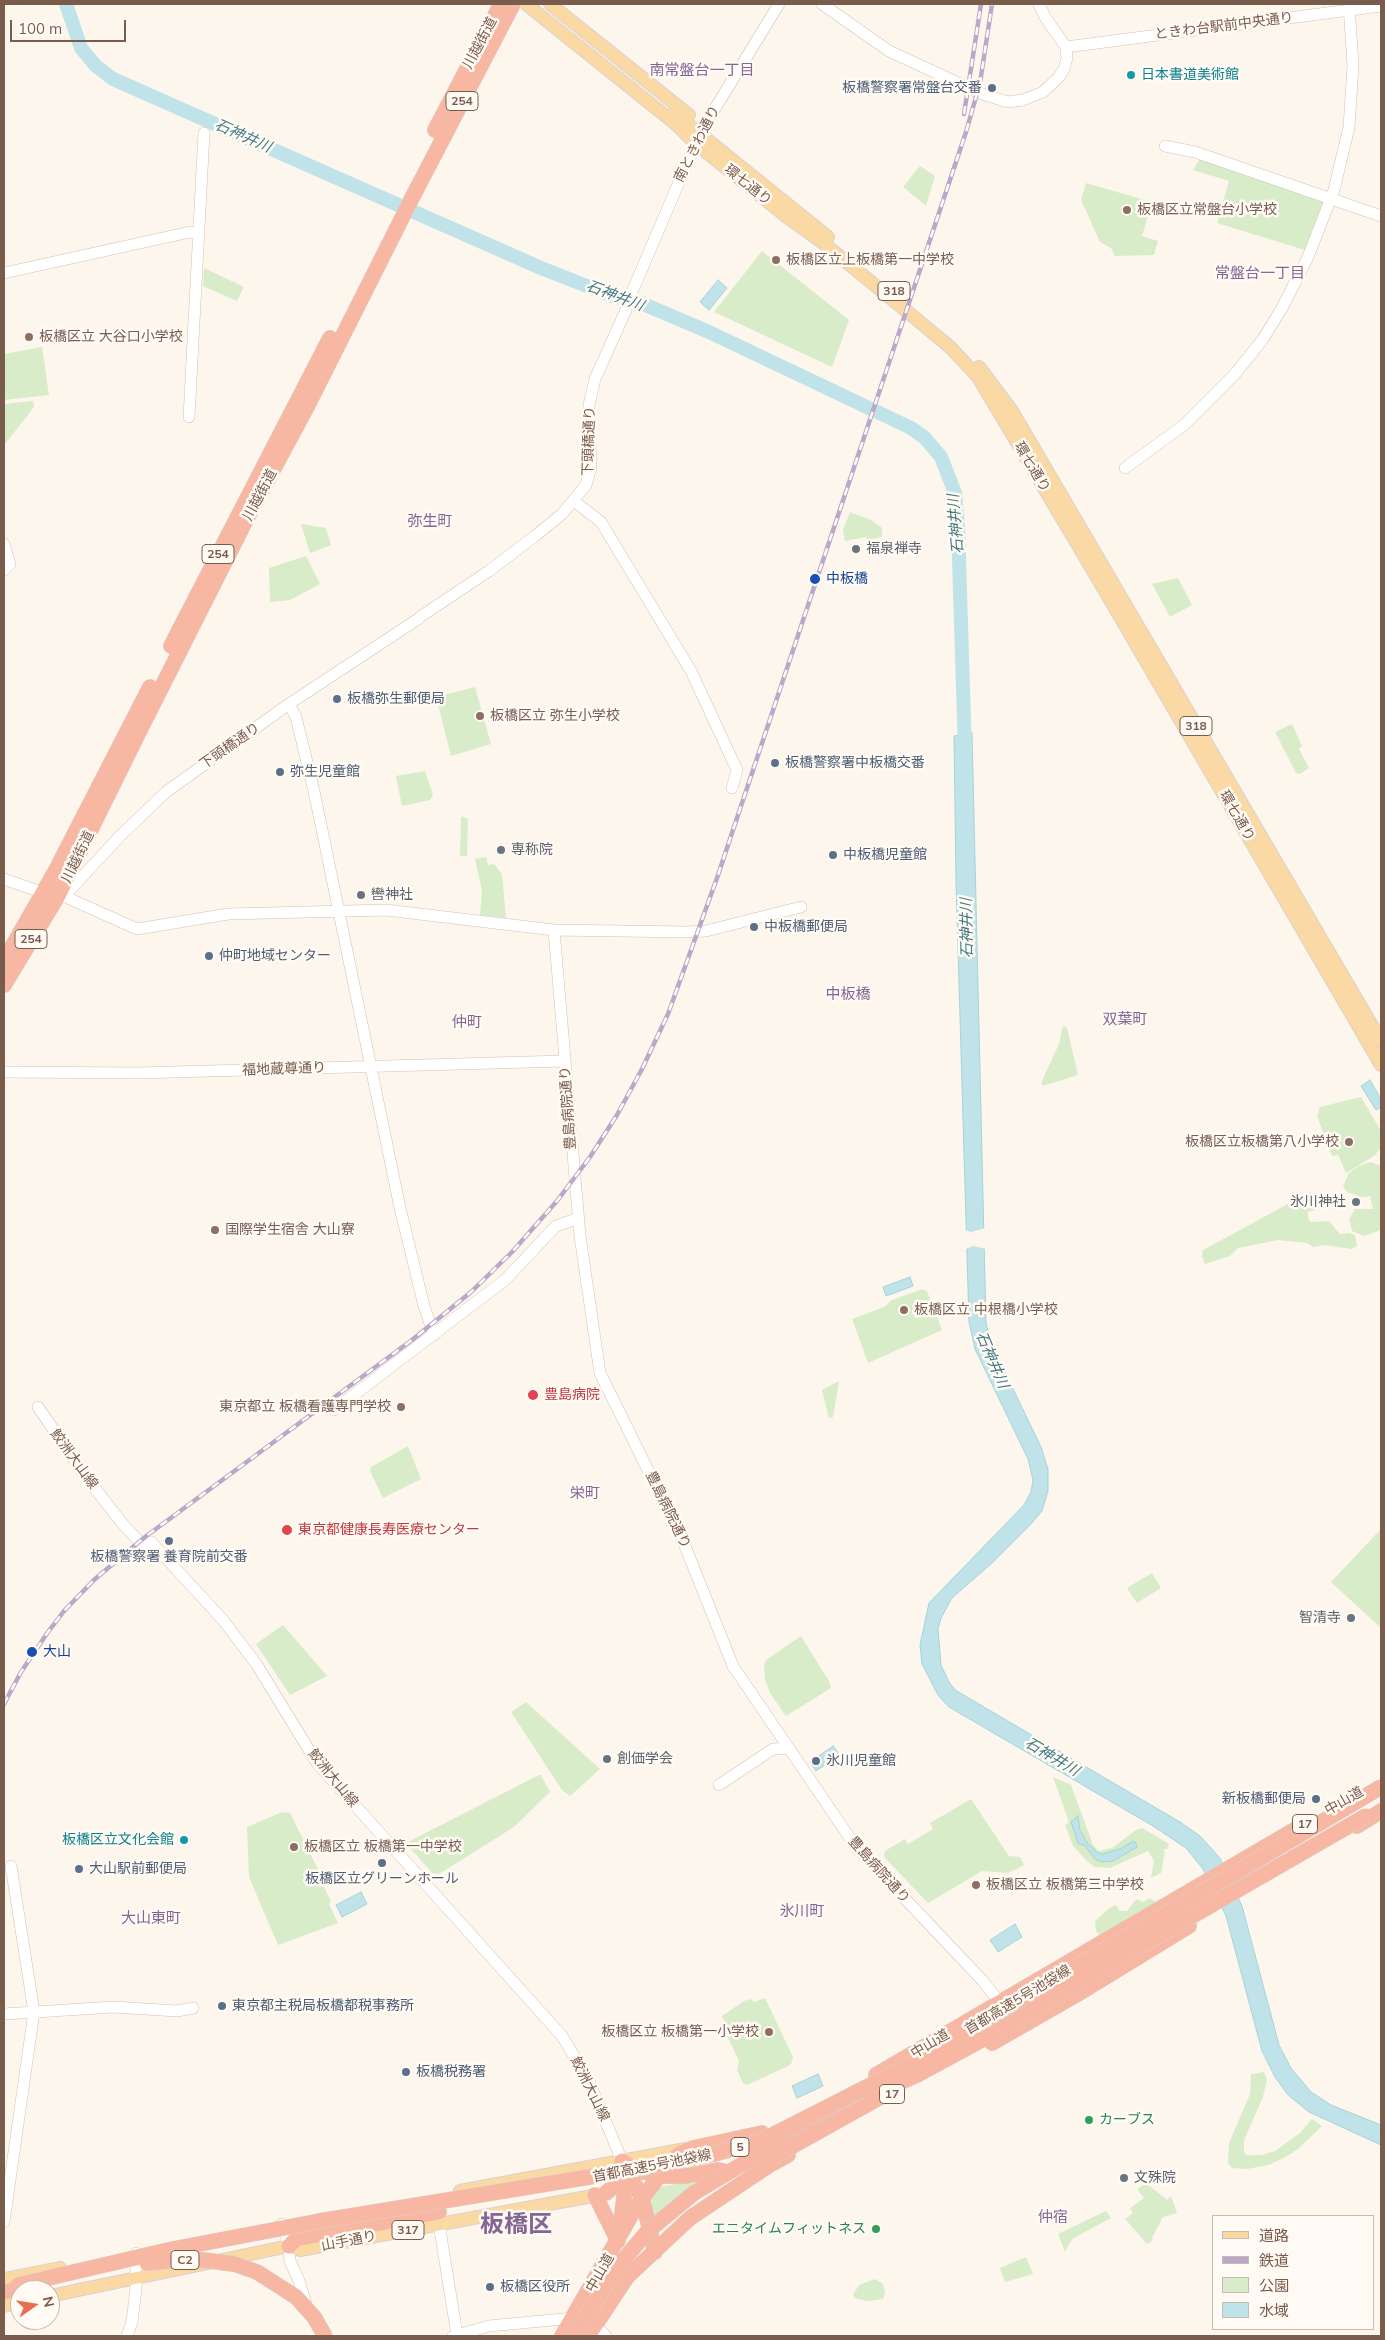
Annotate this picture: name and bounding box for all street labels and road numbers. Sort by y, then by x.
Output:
street label: ときわ台駅前中央通り [1153,9,1295,43]
street label: 川越街道 [459,14,501,72]
road number: 254 [446,92,478,110]
street label: 南ときわ通り [670,103,724,185]
street label: 環七通り [721,161,775,209]
road number: 318 [878,282,910,300]
street label: 下頭橋通り [579,406,599,476]
street label: 環七通り [1010,439,1054,495]
street label: 川越街道 [239,466,281,524]
road number: 254 [202,544,234,564]
road number: 318 [1180,716,1212,736]
street label: 下頭橋通り [197,719,263,773]
street label: 環七通り [1216,788,1258,844]
street label: 川越街道 [58,828,98,886]
road number: 254 [15,930,47,949]
street label: 福地蔵尊通り [242,1059,326,1079]
street label: 豊島病院通り [557,1066,579,1150]
street label: 鮫洲大山線 [47,1426,101,1492]
street label: 豊島病院通り [642,1469,694,1551]
street label: 鮫洲大山線 [304,1746,362,1810]
street label: 中山道 [1322,1783,1366,1819]
road number: 17 [1292,1815,1318,1834]
street label: 豊島病院通り [845,1833,913,1907]
street label: 首都高速5号池袋線 [962,1962,1074,2038]
street label: 中山道 [908,2026,952,2062]
street label: 鮫洲大山線 [567,2054,613,2124]
road number: 17 [880,2084,904,2104]
road number: 5 [731,2138,749,2156]
street label: 首都高速5号池袋線 [591,2146,713,2186]
road number: 317 [392,2220,424,2240]
street label: 山手通り [320,2227,378,2255]
road number: C2 [171,2250,199,2270]
street label: 中山道 [582,2251,618,2295]

